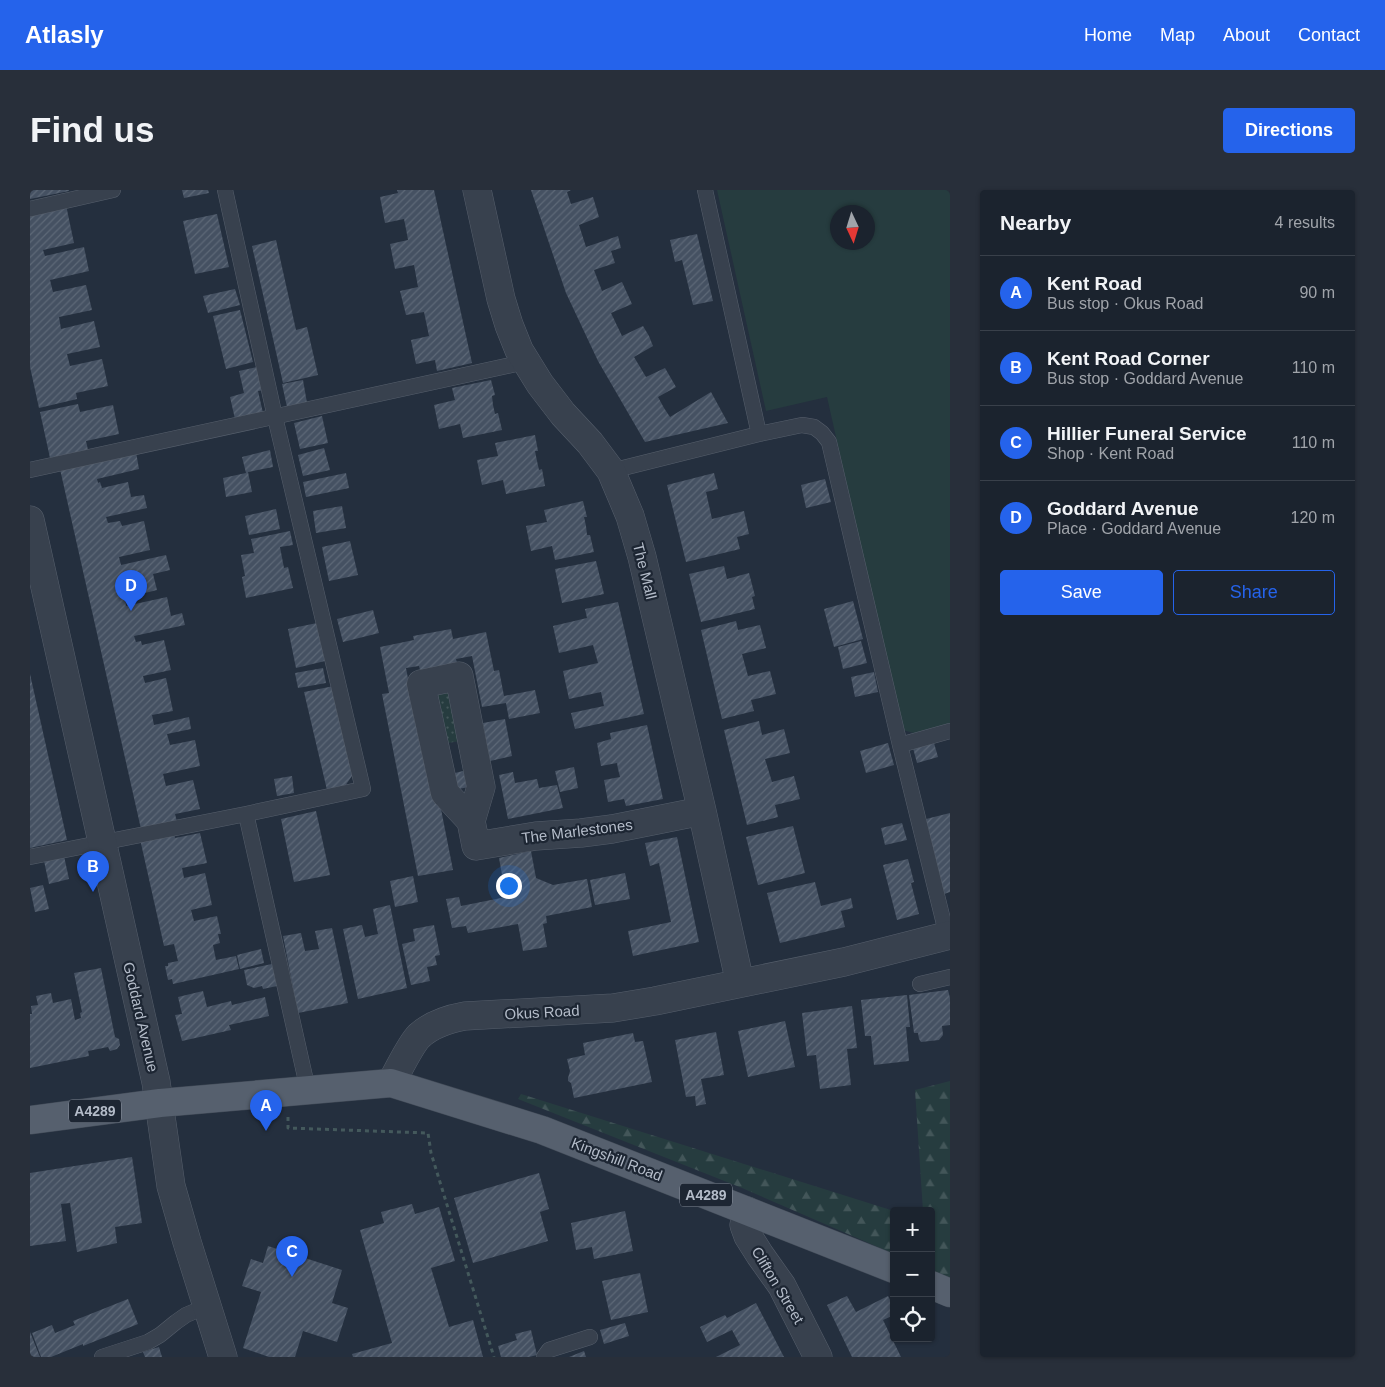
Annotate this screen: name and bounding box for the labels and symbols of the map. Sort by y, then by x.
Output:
north arrow [830,205,875,250]
street label: The Mall [630,541,660,601]
pin: D [115,570,147,611]
street label: The Marlestones [521,816,633,846]
pin: B [77,851,109,892]
your location [496,873,522,899]
street label: Goddard Avenue [120,960,162,1074]
street label: Okus Road [504,1002,580,1022]
pin: A [250,1090,282,1131]
road number: A4289 [69,1099,121,1122]
street label: Kingshill Road [569,1134,665,1184]
road number: A4289 [680,1184,732,1206]
pin: C [276,1236,308,1277]
street label: Clifton Street [748,1243,808,1327]

